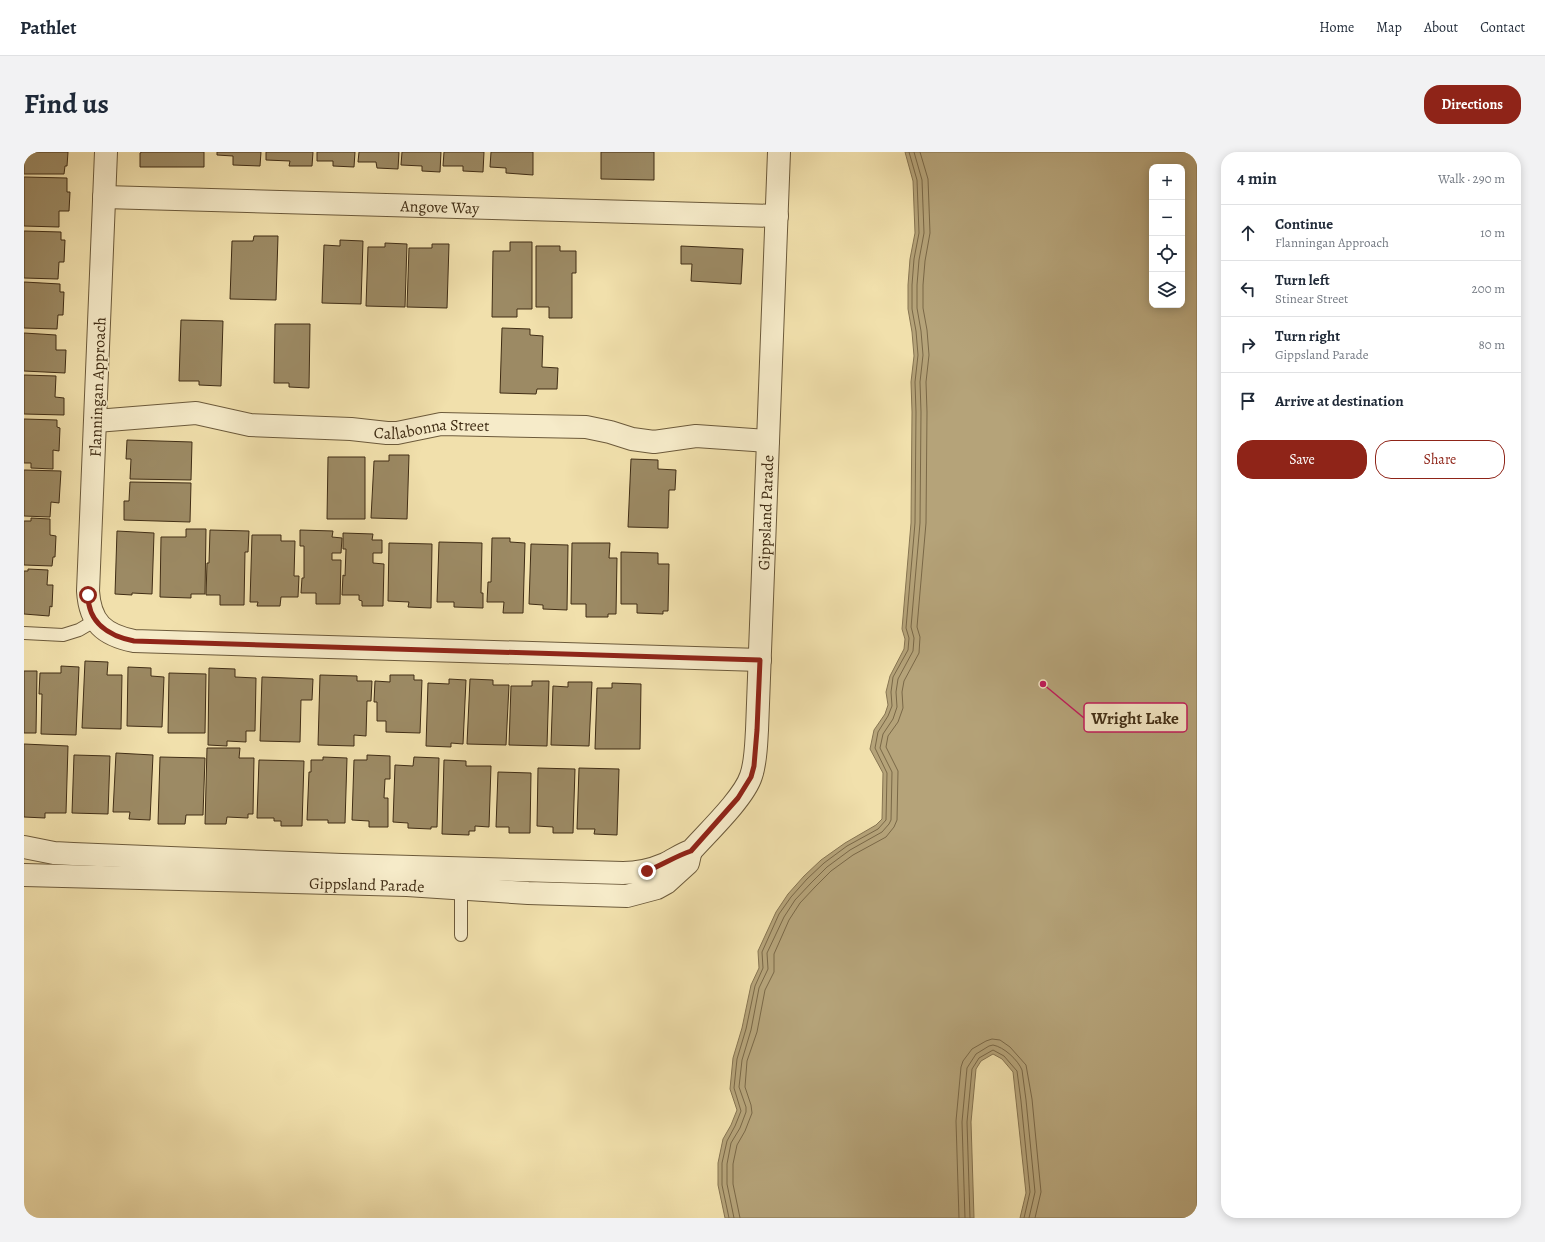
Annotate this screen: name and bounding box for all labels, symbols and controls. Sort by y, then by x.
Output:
text: Pathlet [20,15,76,41]
text: Home [1319,18,1354,37]
text: Map [1376,18,1402,37]
text: About [1424,18,1458,37]
text: Contact [1480,18,1525,37]
text: Find us [24,85,109,123]
button: Directions [1424,85,1521,124]
map controls [1149,164,1185,308]
button: + [1149,164,1185,200]
text: 4 min [1237,167,1277,190]
text: Walk · 290 m [1438,170,1505,187]
street label: Angove Way [399,195,480,220]
button: − [1149,200,1185,236]
text: Continue [1275,214,1333,234]
icon: ahead [1237,222,1259,244]
text: 10 m [1480,224,1505,241]
text: Flanningan Approach [1275,234,1389,251]
button: locate [1149,236,1185,272]
text: Turn left [1275,270,1330,290]
button: layers [1149,272,1185,308]
icon: left [1237,278,1259,300]
text: 200 m [1472,280,1505,297]
text: Stinear Street [1275,290,1348,307]
street label: Flanningan Approach [85,316,111,457]
text: Turn right [1275,326,1340,346]
icon: right [1237,334,1259,356]
text: 80 m [1478,336,1505,353]
text: Gippsland Parade [1275,346,1369,363]
icon: arrive [1237,390,1259,412]
text: Arrive at destination [1275,391,1404,411]
street label: Callabonna Street [373,414,490,445]
button: Save [1237,440,1367,479]
button: Share [1375,440,1505,479]
street label: Gippsland Parade [753,455,779,571]
route start [79,586,97,604]
callout: Wright Lake [1084,703,1187,732]
text: Wright Lake [1090,707,1179,730]
route end [638,862,656,880]
street label: Gippsland Parade [309,872,425,898]

